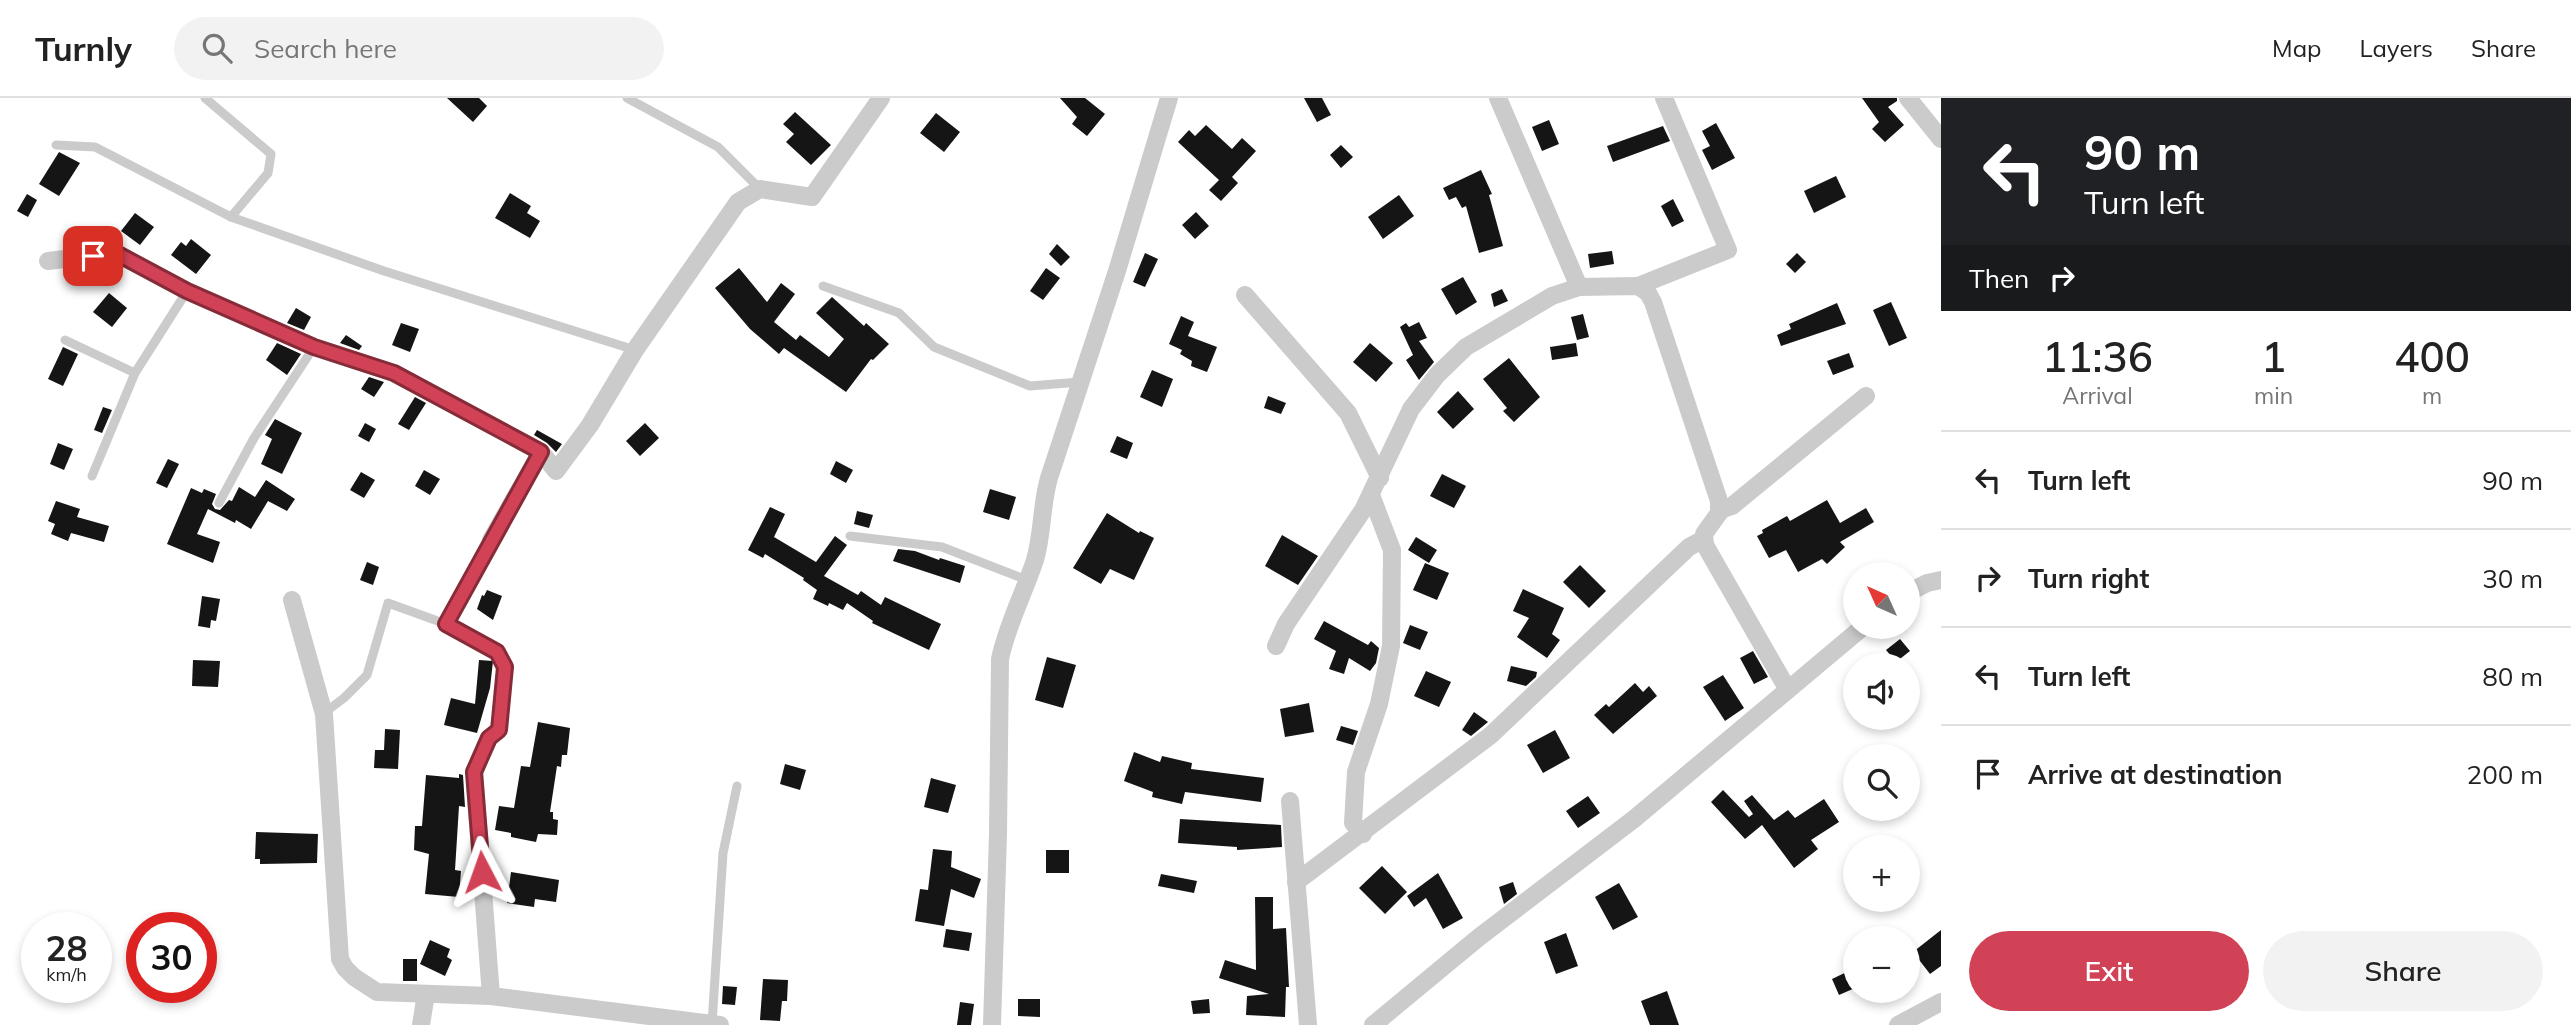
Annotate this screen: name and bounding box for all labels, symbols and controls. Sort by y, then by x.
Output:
search box [174,17,664,80]
text: Turnly [35,28,132,69]
icon: search [198,29,236,67]
text: Search here [254,32,397,65]
text: Map [2272,33,2321,63]
text: Layers [2359,33,2433,63]
text: Share [2471,33,2536,63]
text: 90 m [2084,121,2200,182]
icon: left [1969,126,2060,217]
text: Turn left [2084,182,2204,222]
pin [63,226,123,286]
icon: arrive [74,237,112,275]
icon: right [2043,259,2081,297]
text: Then [1969,262,2029,295]
text: 11:36 [2042,330,2153,383]
text: 1 [2261,330,2286,383]
text: 400 [2394,330,2470,383]
text: Arrival [2062,381,2133,410]
text: min [2254,381,2293,410]
text: m [2422,381,2442,410]
icon: left [1969,461,2007,499]
text: Turn left [2028,464,2130,497]
text: 90 m [2482,464,2543,497]
icon: right [1969,559,2007,597]
north arrow [1843,562,1920,639]
map controls [1843,562,1920,1003]
text: Turn right [2028,562,2149,595]
text: 30 m [2482,562,2543,595]
button: sound [1843,653,1920,730]
icon: left [1969,657,2007,695]
text: Turn left [2028,660,2130,693]
text: 80 m [2482,660,2543,693]
button: search [1843,744,1920,821]
icon: arrive [1969,755,2007,793]
text: Arrive at destination [2028,758,2283,791]
text: 200 m [2467,758,2543,791]
position arrow [445,835,519,909]
button: + [1843,835,1920,912]
speed limit sign: 30 [126,912,217,1003]
text: 28 [45,926,88,970]
button: − [1843,926,1920,1003]
button: Exit [1969,931,2249,1011]
button: Share [2263,931,2543,1011]
text: km/h [46,963,87,986]

